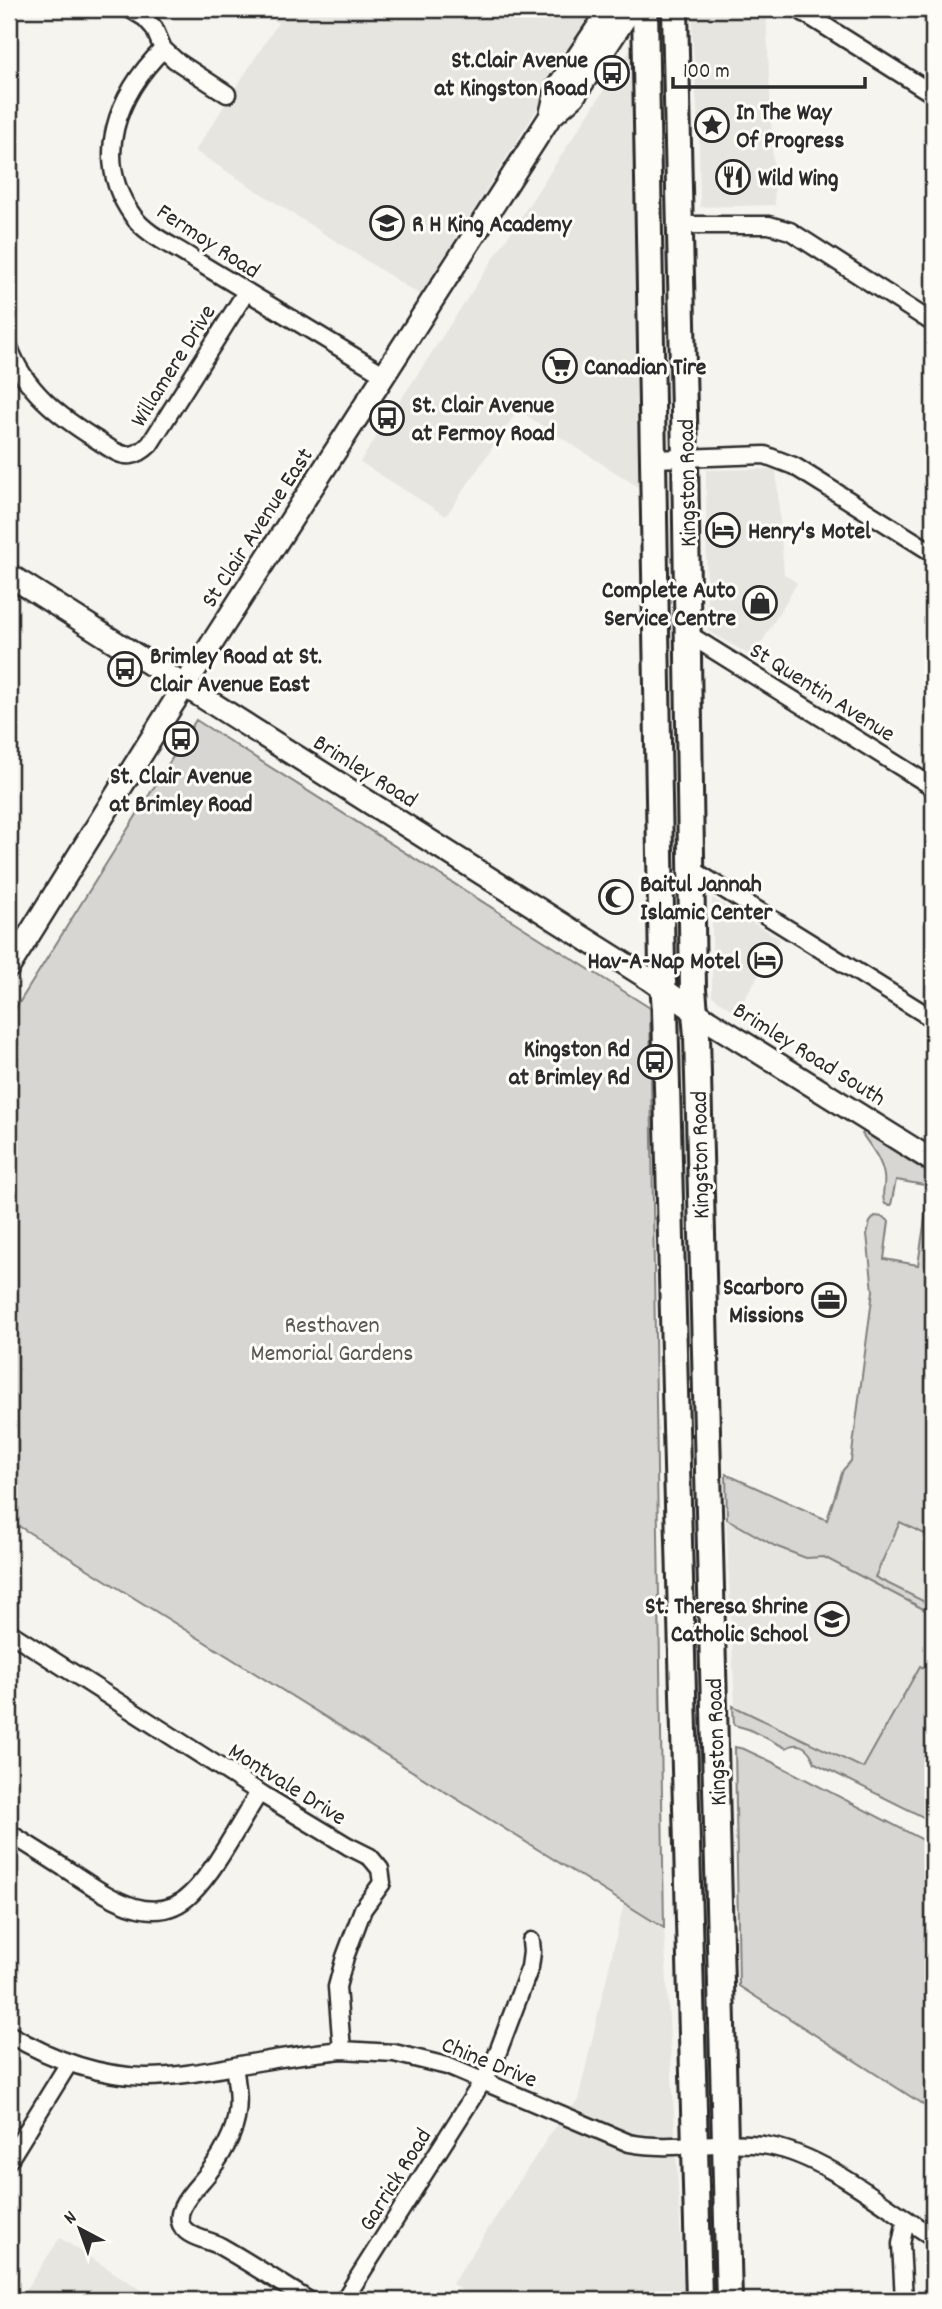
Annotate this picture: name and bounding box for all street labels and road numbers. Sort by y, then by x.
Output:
street label: Fermoy Road [149,196,266,289]
street label: Willamere Drive [123,299,226,435]
street label: Kingston Road [671,419,707,547]
street label: St Clair Avenue East [194,442,323,615]
street label: St Quentin Avenue [742,635,901,752]
street label: Brimley Road [306,727,423,818]
street label: Brimley Road South [725,995,891,1116]
street label: Kingston Road [684,1091,720,1219]
street label: Kingston Road [699,1677,737,1807]
street label: Montvale Drive [221,1736,352,1835]
street label: Chine Drive [436,2029,542,2098]
street label: Garrick Road [352,2123,442,2239]

